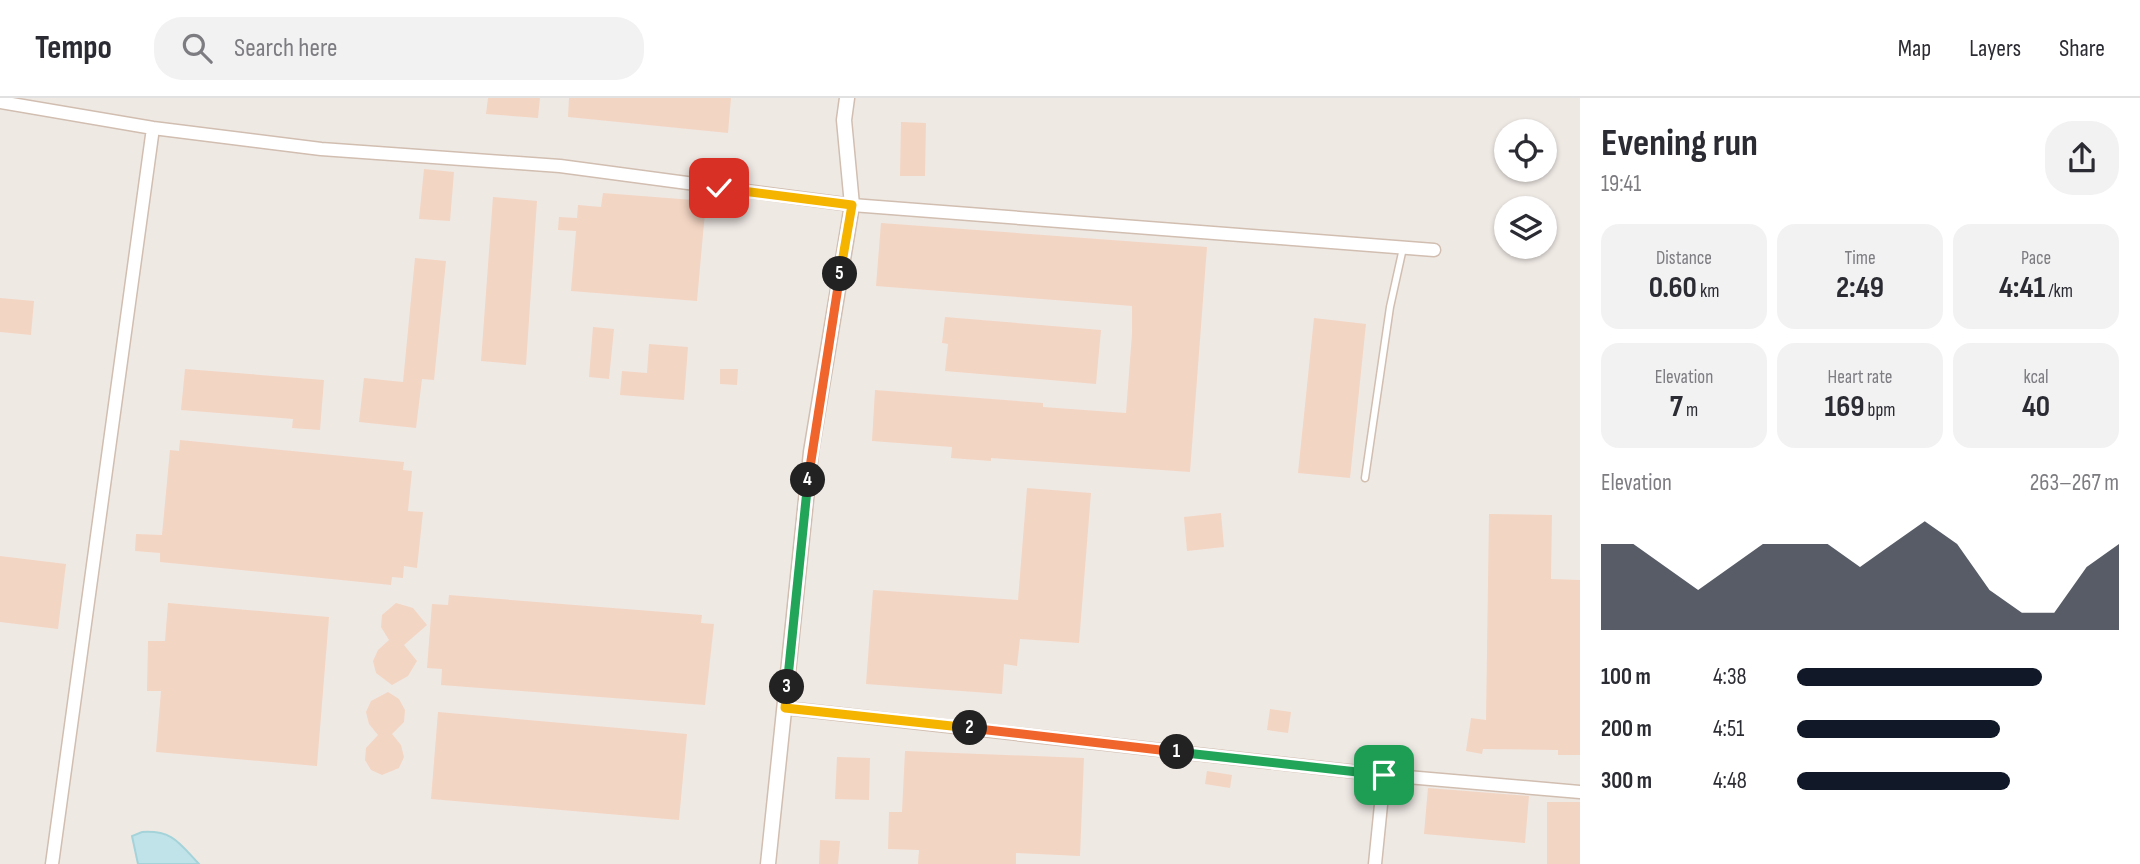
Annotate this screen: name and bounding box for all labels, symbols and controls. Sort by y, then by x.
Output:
search box [154,17,644,80]
text: Tempo [35,28,112,68]
icon: search [178,29,216,67]
text: Search here [234,33,337,64]
text: Map [1898,34,1931,63]
text: Layers [1969,34,2021,63]
text: Share [2059,34,2105,63]
map controls [1494,119,1557,259]
button: locate [1494,119,1557,182]
text: Evening run [1601,121,1758,166]
button: share [2045,121,2119,195]
pin [689,158,749,218]
icon: check [700,169,738,207]
text: 19:41 [1601,170,1641,198]
button: layers [1494,196,1557,259]
text: Distance [1656,247,1712,270]
text: Time [1844,247,1876,270]
text: Pace [2021,247,2051,270]
pin: 5 [822,256,858,292]
text: 5 [835,262,844,285]
text: 0.60 [1649,270,1697,306]
text: 2:49 [1836,270,1884,306]
text: 4:41 [1999,270,2045,306]
text: km [1697,280,1719,303]
text: /km [2045,280,2073,303]
text: Elevation [1655,366,1713,389]
text: Heart rate [1828,366,1892,389]
text: kcal [2023,366,2049,389]
text: 7 [1670,389,1683,425]
text: 169 [1825,389,1865,425]
text: 40 [2022,389,2050,425]
text: m [1683,399,1698,422]
text: bpm [1865,399,1896,422]
pin: 4 [790,462,826,498]
text: 4 [803,468,812,491]
text: Elevation [1601,469,1672,497]
text: 263–267 m [2030,469,2119,497]
text: 100 m [1601,663,1651,691]
text: 4:38 [1713,663,1747,691]
pin: 3 [770,670,804,704]
text: 3 [782,675,791,698]
pin: 2 [953,710,988,746]
text: 200 m [1601,715,1652,743]
text: 4:51 [1713,715,1744,743]
text: 2 [965,716,974,739]
pin: 1 [1160,734,1194,770]
text: 1 [1173,740,1180,763]
pin [1354,745,1414,805]
icon: arrive [1365,756,1403,794]
text: 300 m [1601,767,1652,795]
text: 4:48 [1713,767,1747,795]

